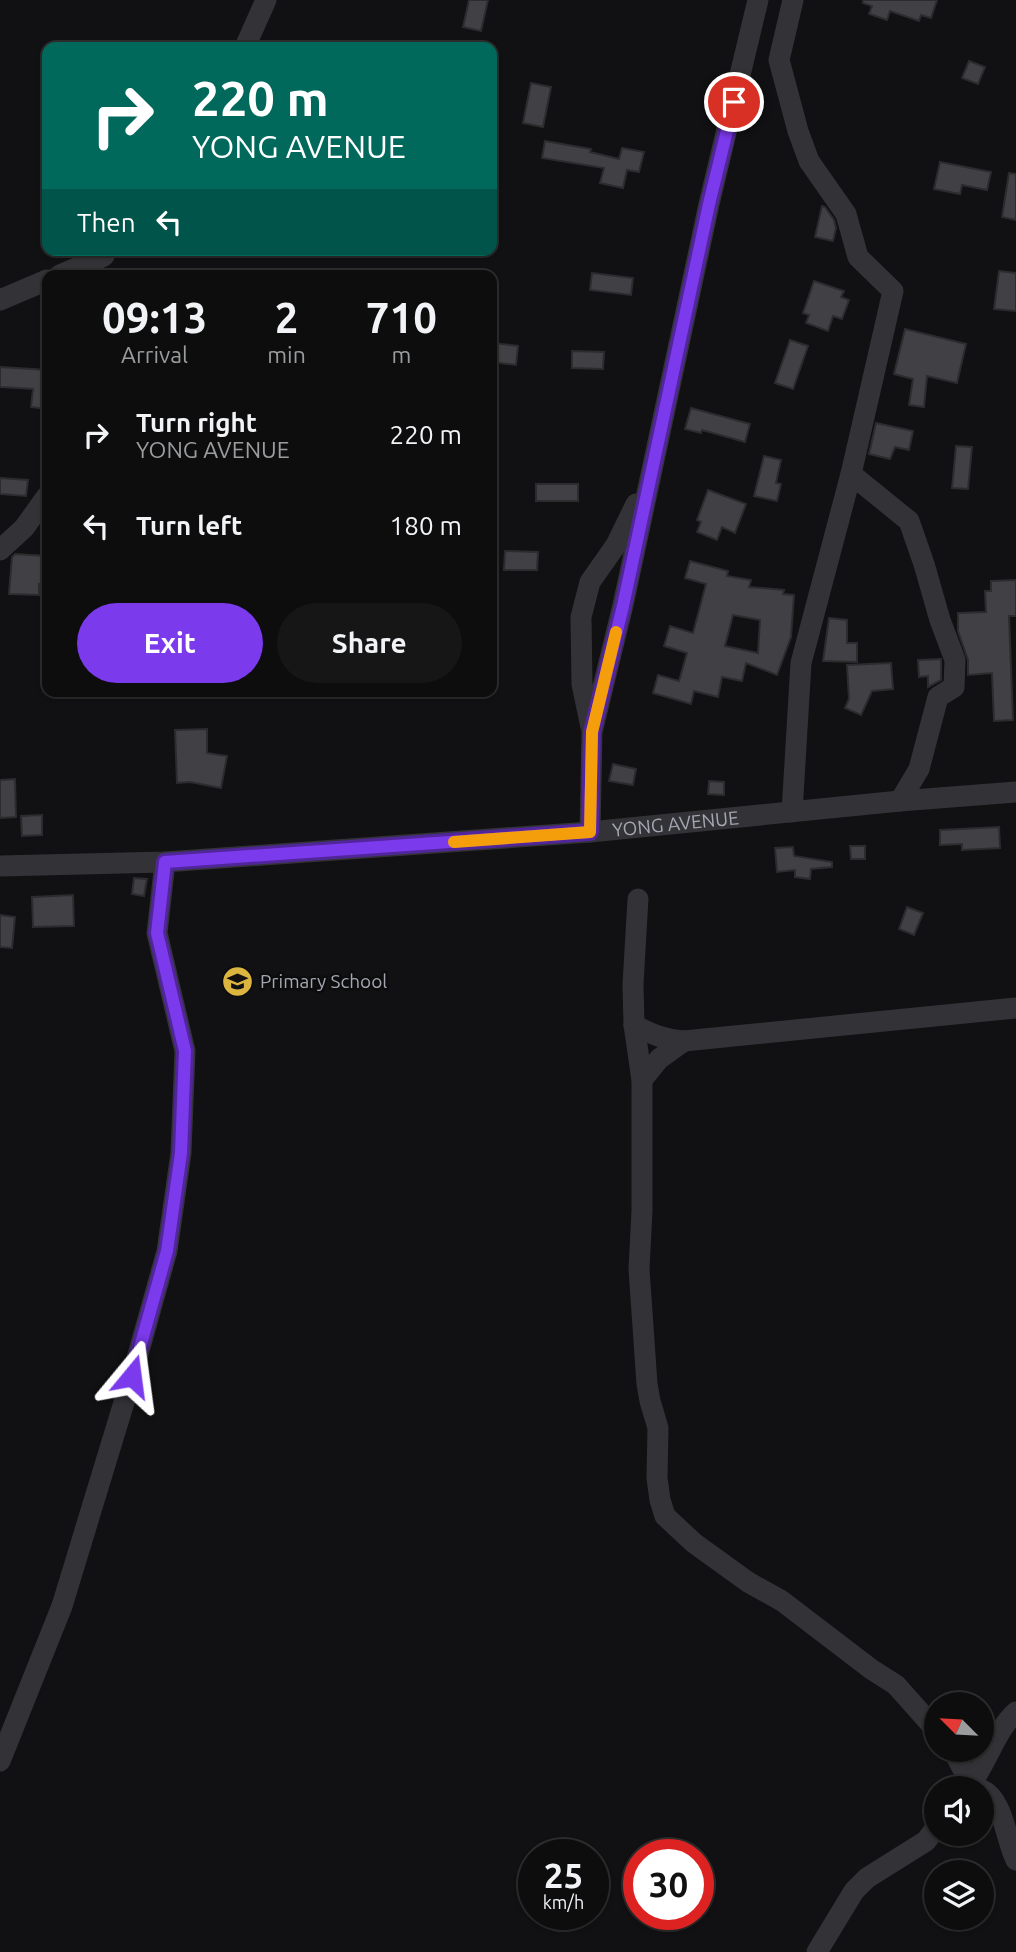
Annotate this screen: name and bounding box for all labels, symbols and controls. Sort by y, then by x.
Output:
icon: right [77,70,168,161]
text: 220 m [192,70,329,125]
pin [704,72,764,132]
icon: arrive [715,83,753,121]
text: YONG AVENUE [192,128,406,164]
icon: left [150,203,188,241]
text: Then [77,208,136,237]
text: 09:13 [102,294,207,341]
text: 2 [275,294,298,341]
text: 710 [366,294,437,341]
text: Arrival [121,342,188,367]
text: min [267,342,306,367]
text: m [391,342,411,367]
text: Turn right [136,408,257,437]
icon: right [77,416,115,454]
text: 220 m [390,420,462,449]
text: YONG AVENUE [136,437,290,462]
icon: left [77,507,115,545]
text: Turn left [136,511,242,540]
text: 180 m [390,511,462,540]
button: Exit [77,603,263,683]
button: Share [277,603,462,683]
street label: YONG AVENUE [611,806,740,841]
school or university icon: Primary School [220,964,254,998]
place label: Primary School [260,970,387,992]
position arrow [95,1339,169,1413]
north arrow [924,1692,994,1762]
map controls [924,1692,994,1930]
button: sound [924,1776,994,1846]
speed limit sign: 30 [623,1839,714,1930]
text: 25 [544,1855,583,1895]
button: layers [924,1860,994,1930]
text: km/h [543,1892,584,1912]

